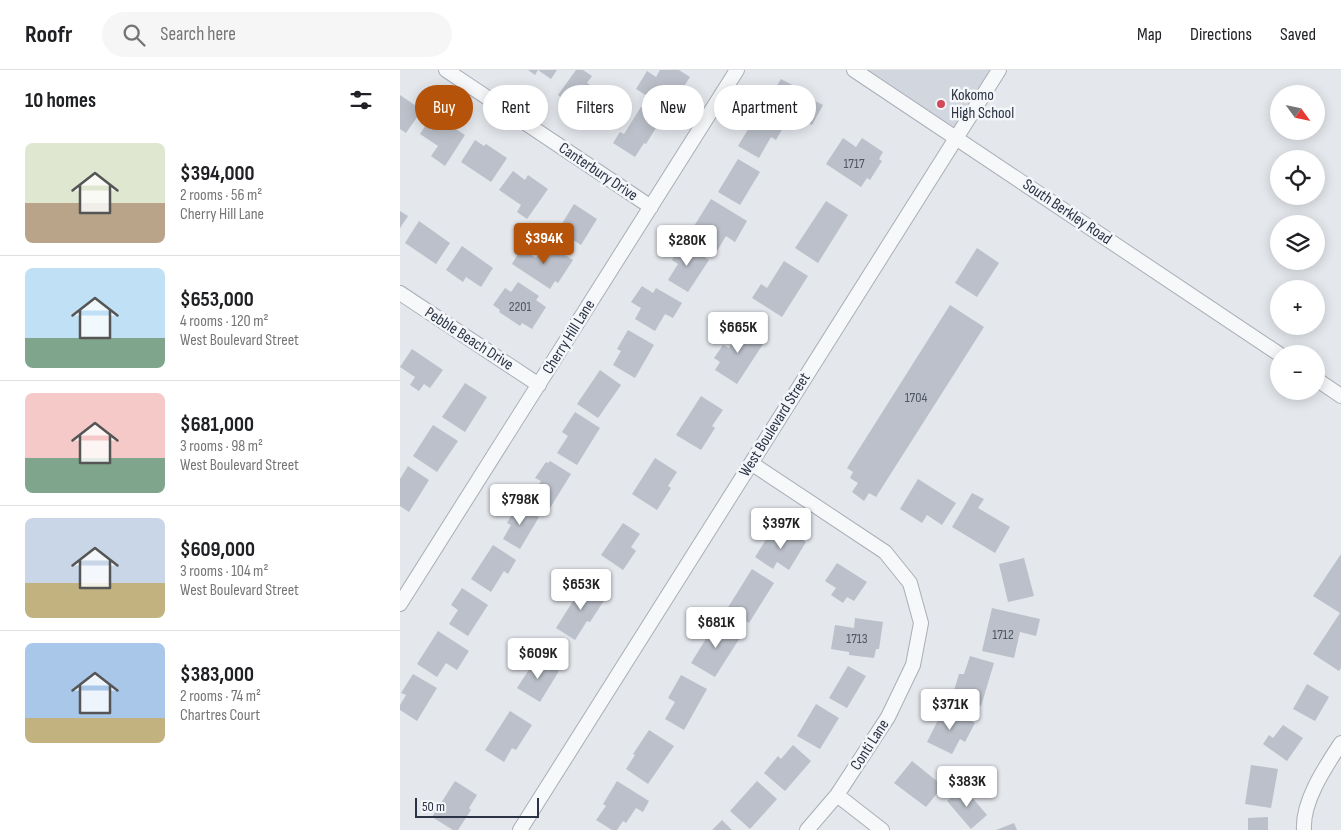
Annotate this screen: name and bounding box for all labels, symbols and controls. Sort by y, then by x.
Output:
search box [102,12,452,57]
text: Roofr [25,20,72,49]
icon: search [120,21,148,49]
text: Search here [160,23,236,46]
text: Map [1137,24,1162,45]
text: Directions [1190,24,1252,45]
text: Saved [1280,24,1316,45]
chip: Buy [415,85,473,130]
chip: Rent [483,85,548,130]
chip: Filters [558,85,632,130]
chip: New [642,85,704,130]
chip: Apartment [714,85,816,130]
north arrow [1270,85,1325,140]
map controls [1270,85,1325,400]
icon: filters [347,86,375,114]
place label: Kokomo High School [951,86,1014,123]
text: 10 homes [25,88,96,113]
marker: Kokomo High School [935,98,947,110]
street label: Canterbury Drive [555,139,641,205]
button: locate [1270,150,1325,205]
house number: 1717 [844,155,865,172]
text: $394,000 [180,161,255,186]
icon: home [65,163,125,223]
street label: South Berkley Road [1019,175,1115,249]
text: 2 rooms · 56 m² [180,186,262,205]
text: Cherry Hill Lane [180,205,264,224]
button: layers [1270,215,1325,270]
pin: $394K [509,222,579,265]
pin: $280K [652,224,722,267]
text: $394K [525,229,563,248]
text: $280K [668,231,706,250]
button: + [1270,280,1325,335]
text: $653,000 [180,287,254,312]
icon: home [65,288,125,348]
street label: Cherry Hill Lane [539,296,599,378]
house number: 2201 [509,298,531,315]
street label: Pebble Beach Drive [421,303,517,375]
text: 4 rooms · 120 m² [180,312,268,331]
pin: $665K [703,312,773,354]
text: $665K [719,318,757,337]
text: West Boulevard Street [180,331,299,350]
button: − [1270,345,1325,400]
street label: West Boulevard Street [735,369,815,480]
house number: 1704 [905,389,927,406]
text: $681,000 [180,412,254,437]
icon: home [65,413,125,473]
text: 3 rooms · 98 m² [180,437,263,456]
text: West Boulevard Street [180,456,299,475]
pin: $798K [485,484,555,526]
text: $798K [501,490,539,509]
pin: $397K [746,508,816,550]
text: $397K [762,514,800,533]
text: $609,000 [180,537,255,562]
icon: home [65,538,125,598]
text: 3 rooms · 104 m² [180,562,268,581]
pin: $653K [546,568,616,611]
text: $653K [562,575,600,594]
text: West Boulevard Street [180,581,299,600]
pin: $681K [681,606,751,649]
text: $681K [697,613,735,632]
house number: 1712 [992,626,1014,643]
house number: 1713 [846,630,868,647]
pin: $609K [503,638,573,680]
text: $609K [519,644,557,663]
text: $383,000 [180,662,254,687]
icon: home [65,663,125,723]
text: 2 rooms · 74 m² [180,687,261,706]
pin: $371K [915,688,985,731]
text: $371K [932,695,968,714]
text: Chartres Court [180,706,260,725]
street label: Conti Lane [847,716,893,774]
pin: $383K [932,766,1002,808]
text: $383K [948,772,986,791]
scale bar [415,795,539,818]
text: 50 m [422,798,445,815]

